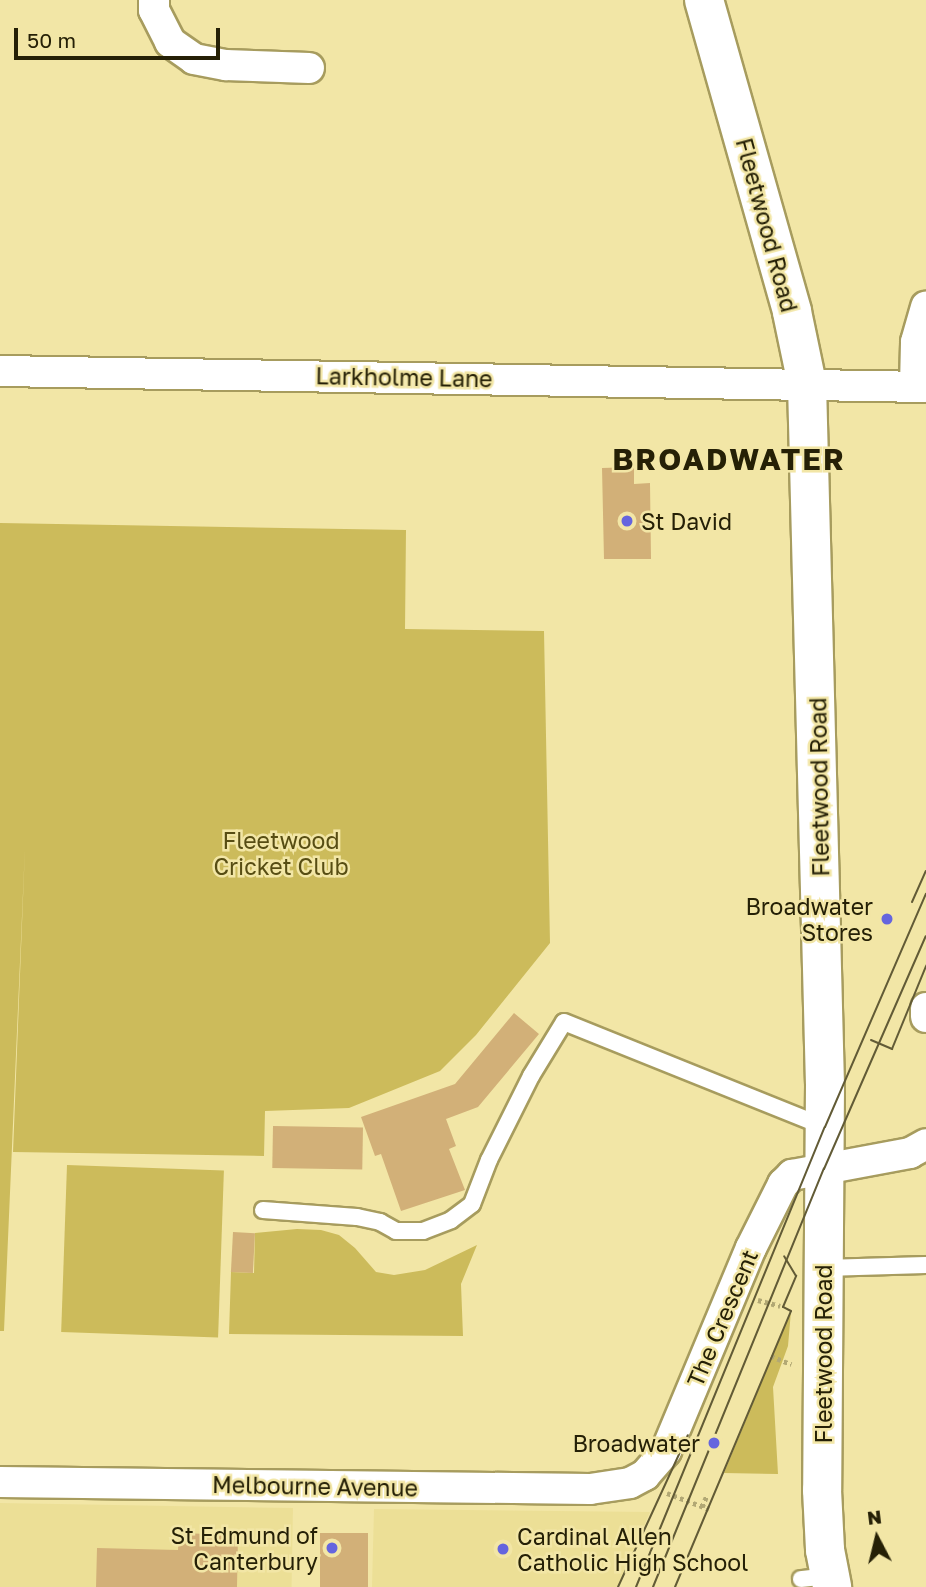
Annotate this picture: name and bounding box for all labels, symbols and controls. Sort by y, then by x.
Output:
scale bar [18,14,224,58]
text: 50 m [27,27,76,53]
street label: Fleetwood Road [730,135,804,315]
street label: Larkholme Lane [315,362,493,392]
district label: BROADWATER [613,441,845,477]
place label: St David [641,507,732,535]
marker: St David [619,513,635,529]
street label: Fleetwood Road [804,697,834,877]
park label: Fleetwood Cricket Club [213,826,349,880]
place label: Broadwater Stores [745,892,873,946]
marker: Broadwater Stores [879,911,895,927]
street label: The Crescent [681,1245,763,1391]
street label: Fleetwood Road [809,1264,837,1444]
place label: Broadwater [572,1429,700,1457]
marker: Broadwater [706,1435,722,1451]
street label: Melbourne Avenue [212,1470,418,1502]
north arrow [842,1503,912,1573]
text: N [866,1504,883,1529]
place label: St Edmund of Canterbury [171,1521,318,1575]
place label: Cardinal Allen Catholic High School [517,1522,748,1576]
marker: St Edmund of Canterbury [324,1540,340,1556]
marker: Cardinal Allen Catholic High School [495,1541,511,1557]

